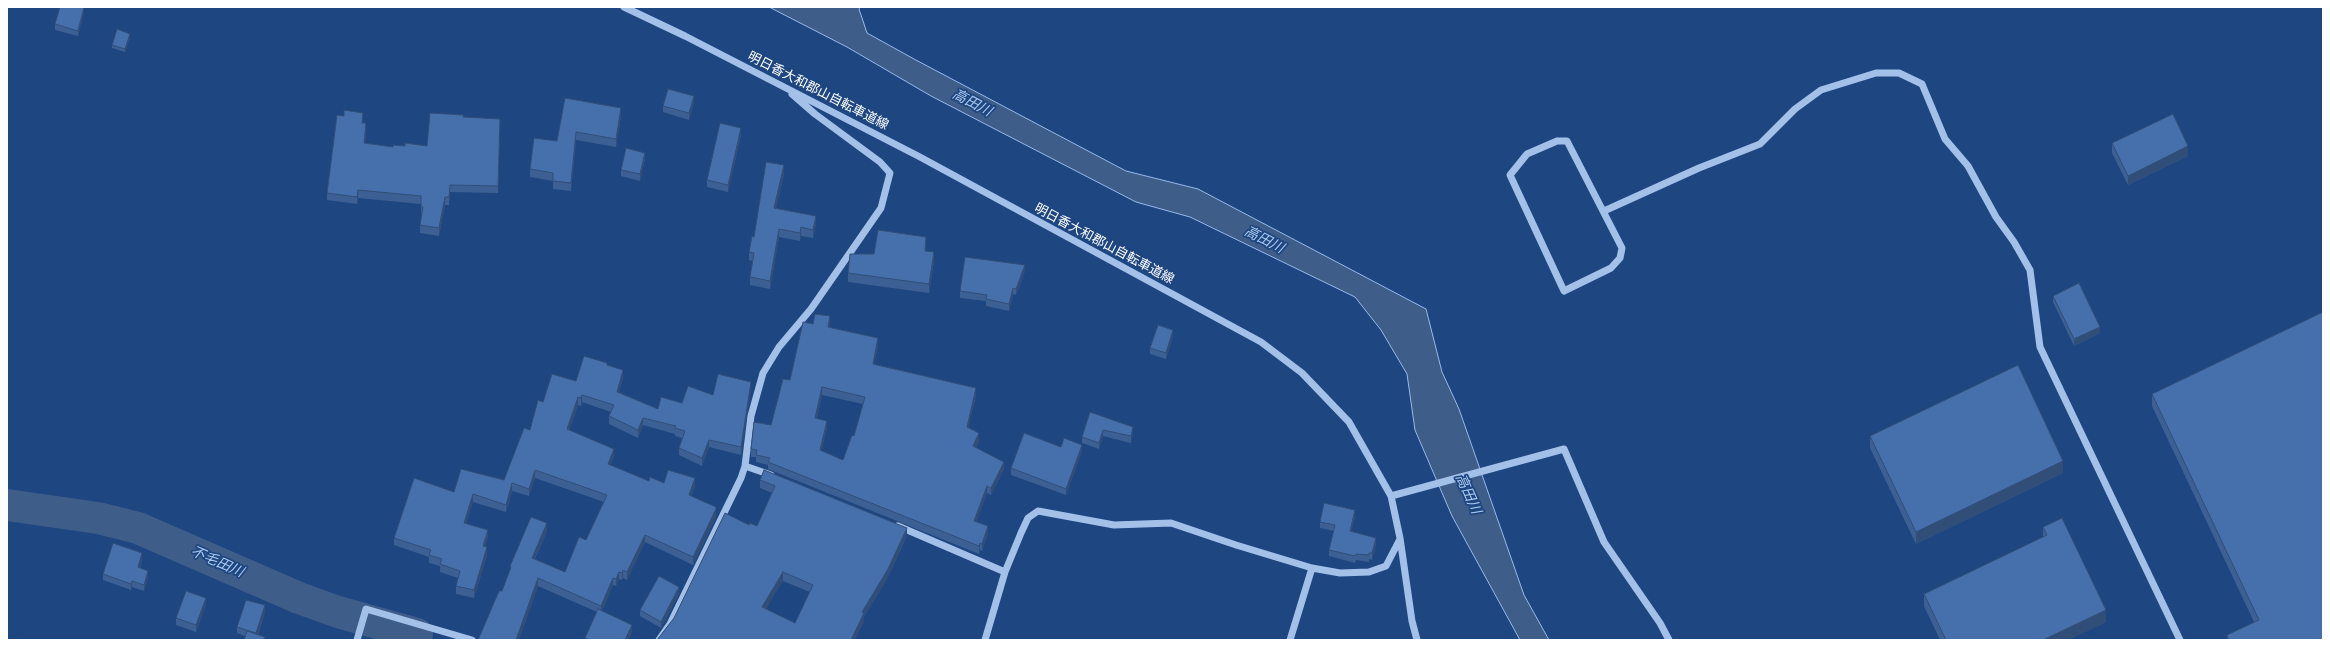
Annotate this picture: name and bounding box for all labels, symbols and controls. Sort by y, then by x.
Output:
street label: 明日香大和郡山自転車道線 [745,49,891,133]
water label: 高田川 [950,86,994,120]
street label: 明日香大和郡山自転車道線 [1031,200,1177,288]
water label: 高田川 [1241,223,1287,257]
water label: 高田川 [1452,471,1484,517]
water label: 不毛田川 [188,543,246,581]

